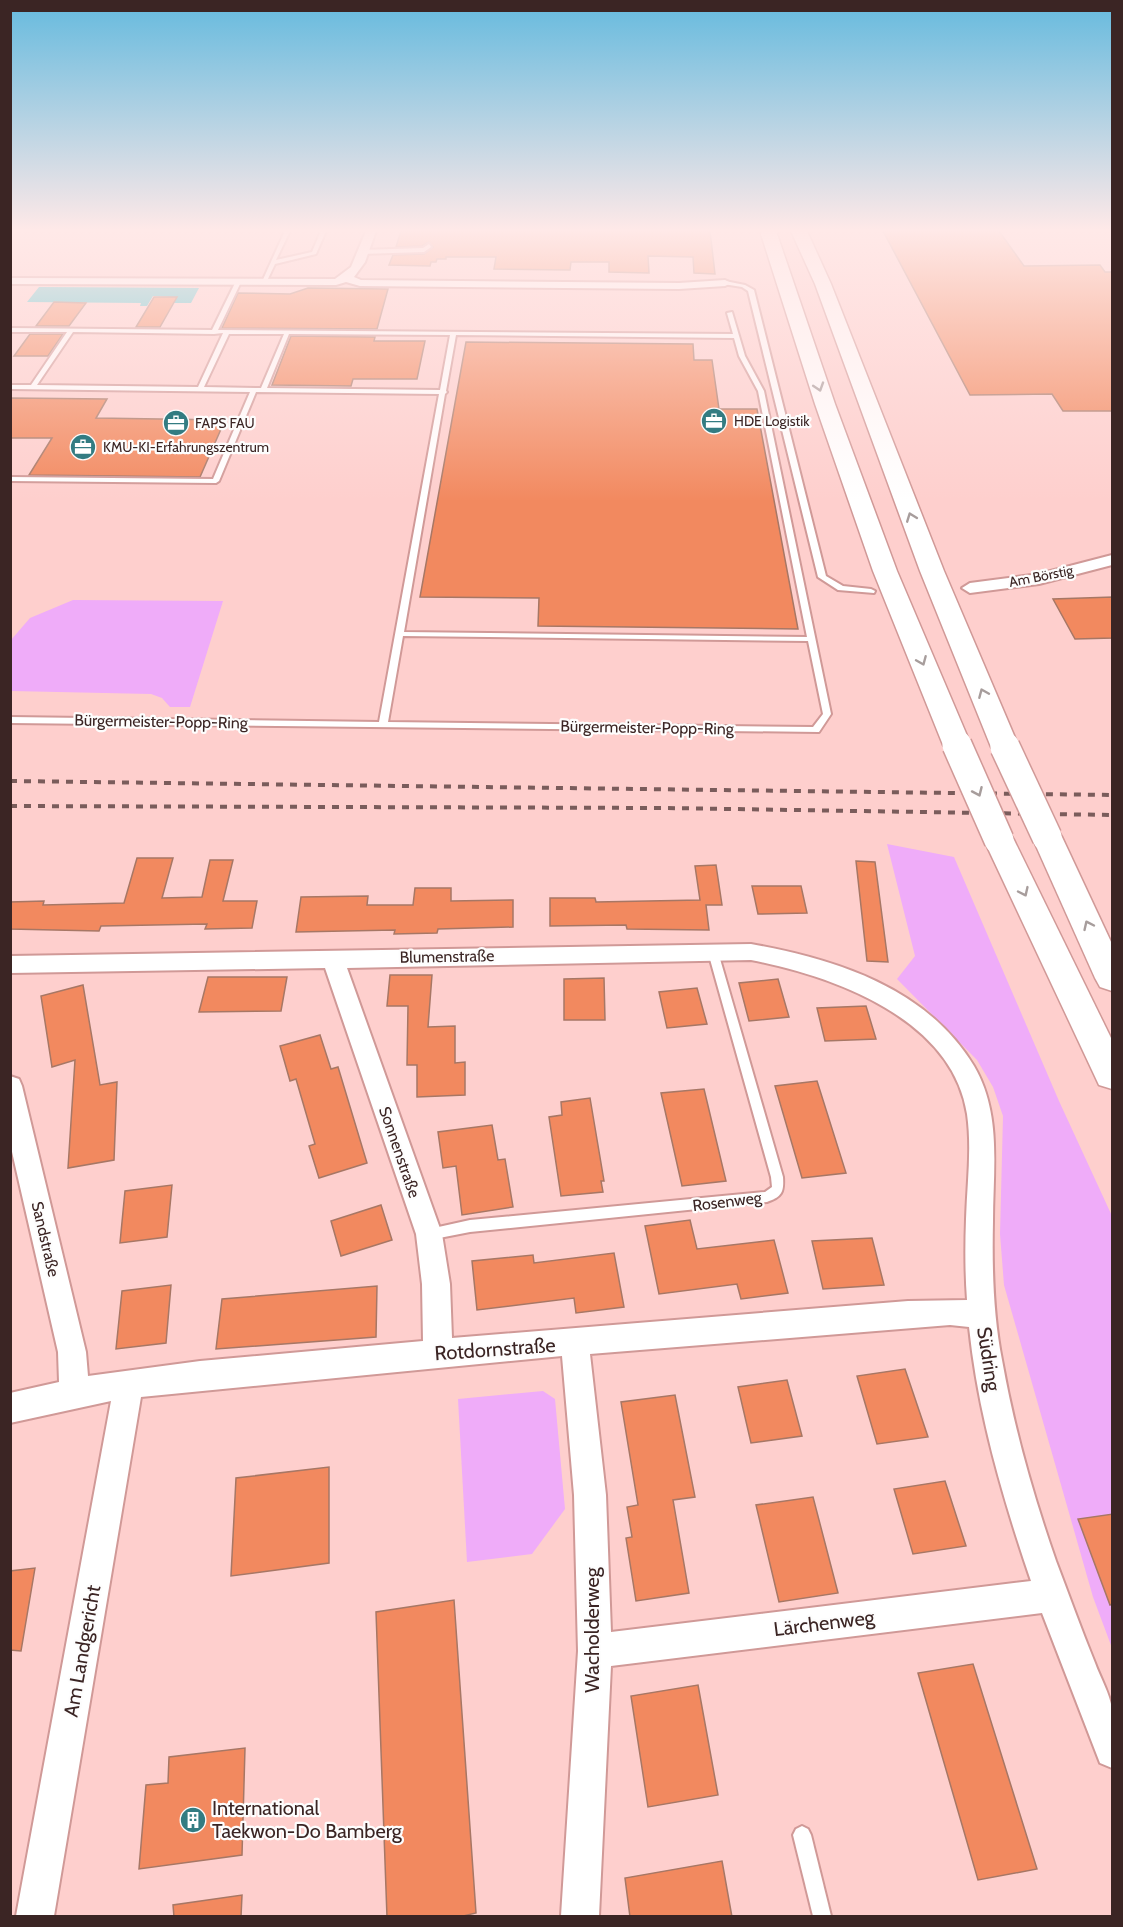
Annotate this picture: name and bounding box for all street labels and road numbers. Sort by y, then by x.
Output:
street label: Am Börstig [1007,561,1076,591]
street label: Bürgermeister-Popp-Ring [74,710,249,733]
street label: Bürgermeister-Popp-Ring [560,716,735,739]
street label: Blumenstraße [399,946,495,967]
street label: Sonnenstraße [375,1104,424,1200]
street label: Rosenweg [691,1188,764,1215]
street label: Sandstraße [28,1200,63,1279]
street label: Südring [972,1325,1006,1394]
street label: Rotdornstraße [434,1333,556,1365]
street label: Wacholderweg [580,1566,604,1693]
street label: Am Landgericht [59,1583,105,1719]
street label: Lärchenweg [772,1605,877,1641]

